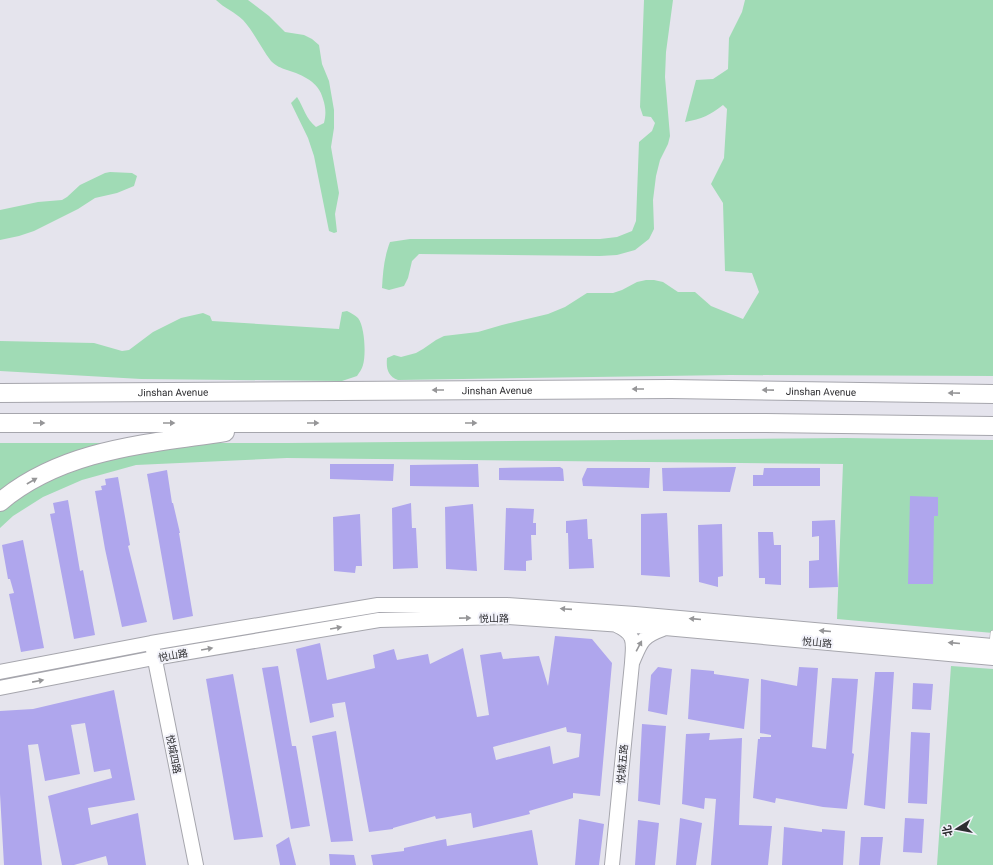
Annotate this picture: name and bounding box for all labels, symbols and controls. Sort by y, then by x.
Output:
street label: Jinshan Avenue [462,385,532,396]
one-way arrow [631,386,644,392]
street label: Jinshan Avenue [786,386,856,398]
street label: Jinshan Avenue [138,387,208,398]
one-way arrow [431,387,444,393]
one-way arrow [761,387,774,393]
one-way arrow [947,390,960,396]
one-way arrow [33,420,46,426]
one-way arrow [163,420,176,426]
one-way arrow [307,420,320,426]
one-way arrow [465,420,478,426]
one-way arrow [26,477,38,484]
one-way arrow [560,605,572,612]
street label: 悦山路 [479,613,509,624]
one-way arrow [459,615,472,621]
one-way arrow [689,616,701,623]
one-way arrow [329,624,342,630]
one-way arrow [819,628,831,634]
street label: 悦山路 [802,636,832,649]
one-way arrow [636,640,643,652]
one-way arrow [948,640,960,646]
one-way arrow [201,646,213,652]
street label: 悦山路 [157,647,189,664]
one-way arrow [32,677,44,683]
street label: 悦城四路 [164,733,183,775]
street label: 悦城五路 [615,744,630,784]
north arrow [937,809,977,849]
text: 北 [940,824,955,837]

